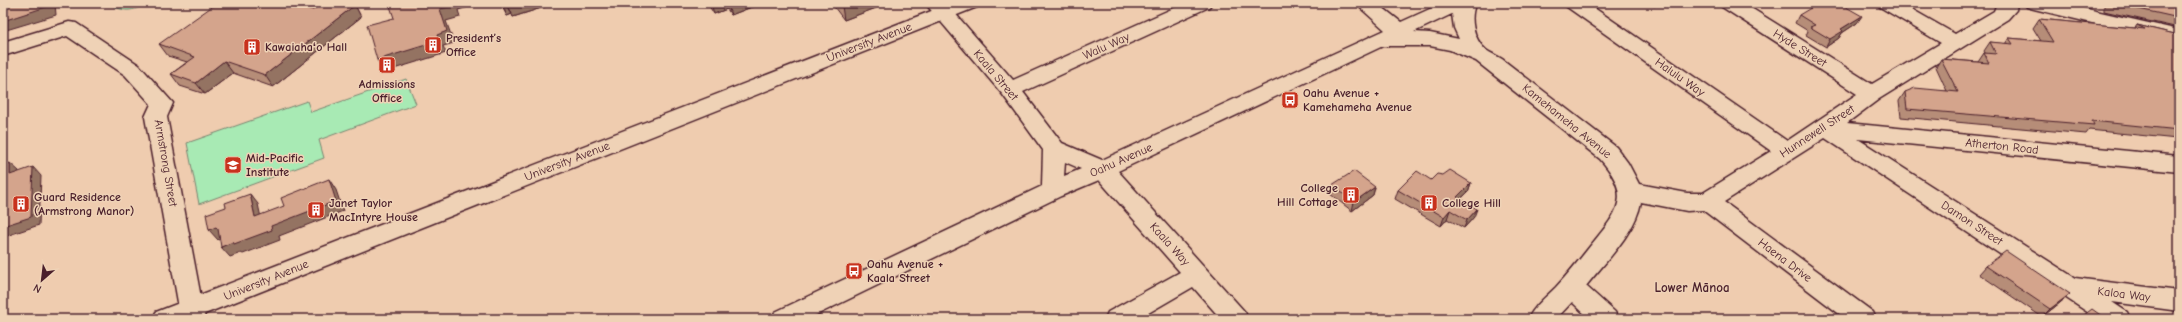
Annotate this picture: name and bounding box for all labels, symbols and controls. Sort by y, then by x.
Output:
street label: University Avenue [824,19,914,65]
street label: Hyde Street [1771,26,1830,70]
street label: Walu Way [1080,29,1132,63]
place label: President’s Office [446,31,501,59]
building icon: President’s Office [423,35,443,55]
building icon: Kawaiahaʻo Hall [242,37,262,57]
place label: Kawaiahaʻo Hall [265,40,347,54]
street label: Kaala Street [971,47,1022,104]
building icon: Admissions Office [377,55,397,75]
street label: Halulu Way [1652,55,1708,100]
place label: Admissions Office [359,77,415,105]
street label: Kamehameha Avenue [1520,81,1614,161]
place label: Oahu Avenue + Kamehameha Avenue [1303,86,1412,114]
bus stop icon: Oahu Avenue + Kamehameha Avenue [1280,90,1300,110]
street label: Hunnewell Street [1777,101,1858,160]
street label: Armstrong Street [151,118,181,208]
street label: Atherton Road [1965,135,2039,157]
street label: University Avenue [522,138,612,184]
street label: Oahu Avenue [1088,140,1154,180]
place label: Mid-Pacific Institute [246,151,304,179]
school or university icon: Mid-Pacific Institute [223,155,243,175]
place label: College Hill Cottage [1277,181,1338,209]
building icon: College Hill Cottage [1341,185,1361,205]
place label: Guard Residence (Armstrong Manor) [34,190,134,218]
building icon: College Hill [1419,193,1439,213]
building icon: Guard Residence (Armstrong Manor) [11,194,31,214]
place label: Janet Taylor MacIntyre House [329,196,418,224]
place label: College Hill [1442,196,1501,210]
street label: Damon Street [1939,198,2006,248]
building icon: Janet Taylor MacIntyre House [306,200,326,220]
street label: Kaala Way [1147,220,1193,269]
street label: Haena Drive [1755,235,1815,285]
street label: University Avenue [222,257,310,303]
place label: Oahu Avenue + Kaala Street [867,257,943,285]
north arrow [22,260,62,300]
bus stop icon: Oahu Avenue + Kaala Street [844,261,864,281]
district label: Lower Mānoa [1654,280,1730,295]
text: N [31,281,44,296]
street label: Kaloa Way [2097,284,2152,304]

